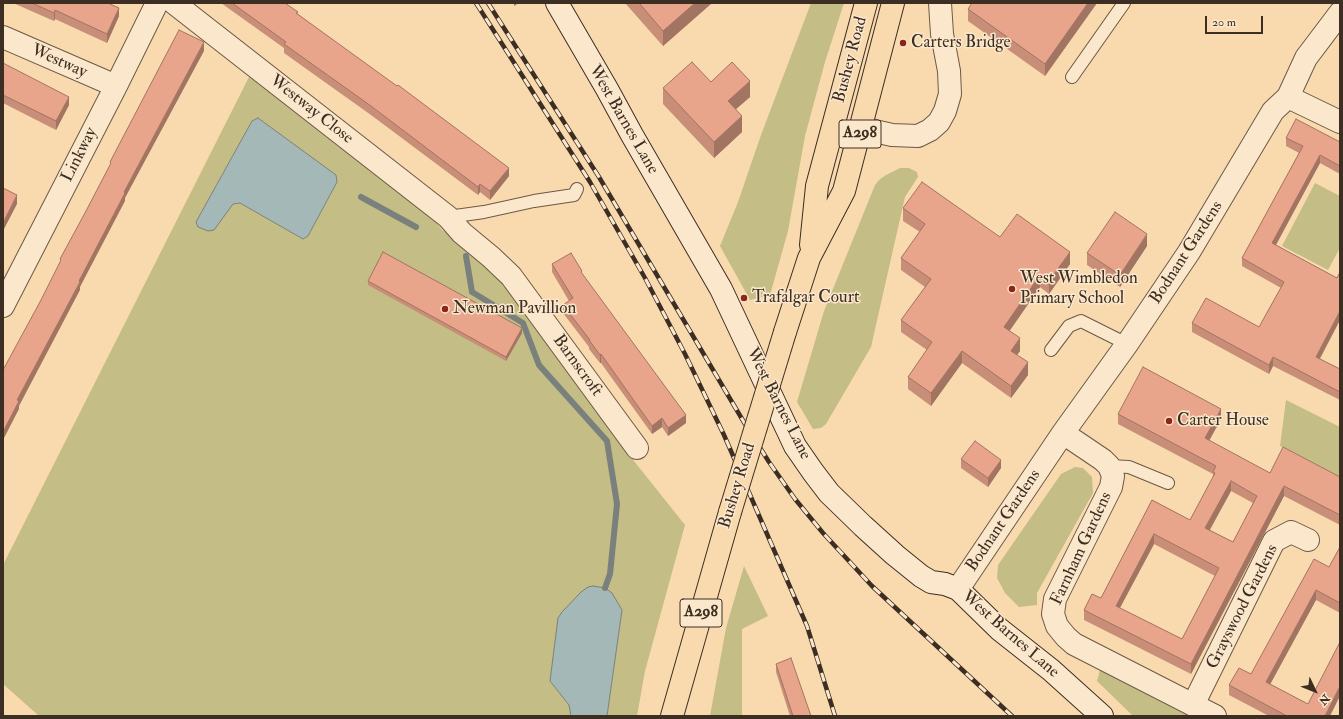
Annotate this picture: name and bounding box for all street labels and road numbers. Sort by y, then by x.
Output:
street label: Bushey Road [830,15,872,105]
street label: Westway [28,41,90,83]
street label: West Barnes Lane [583,62,663,178]
street label: Westway Close [265,71,357,149]
road number: A298 [839,120,881,148]
street label: Linkway [58,124,102,186]
street label: Bodnant Gardens [1146,198,1228,308]
street label: Barnscroft [548,331,606,401]
street label: West Barnes Lane [741,345,815,463]
street label: Bushey Road [715,441,761,531]
street label: Bodnant Gardens [962,466,1046,576]
street label: Farnham Gardens [1047,489,1117,609]
street label: Grayswood Gardens [1203,541,1283,673]
street label: West Barnes Lane [957,587,1063,683]
road number: A298 [680,599,722,627]

